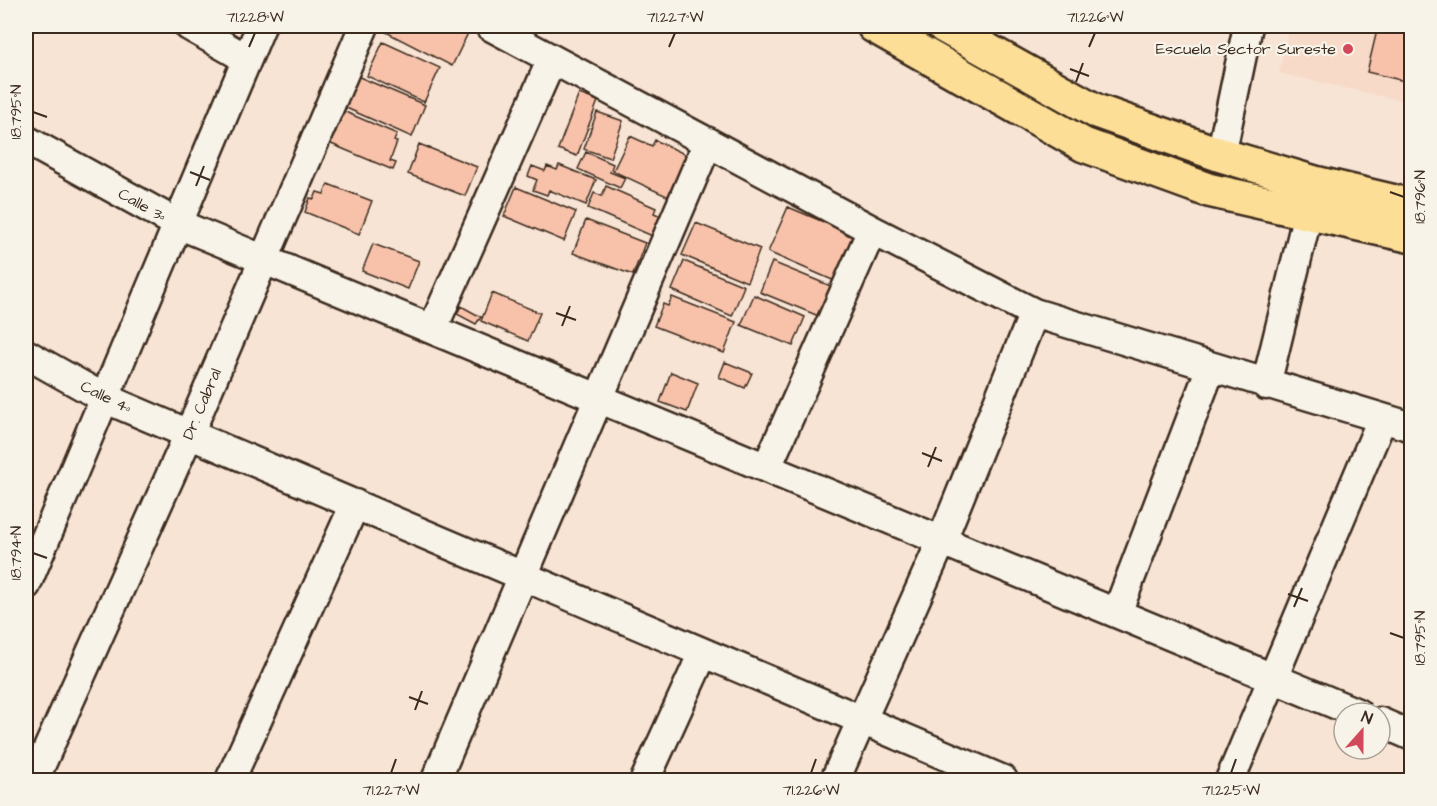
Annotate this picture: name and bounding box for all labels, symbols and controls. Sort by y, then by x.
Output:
text: 71.228°W [226,7,284,28]
text: 71.227°W [646,7,704,28]
text: 71.226°W [1066,7,1124,28]
place label: Escuela Sector Sureste [1156,38,1336,60]
marker: Escuela Sector Sureste [1341,42,1355,56]
text: 18.795°N [6,85,27,139]
text: 18.796°N [1410,170,1431,224]
street label: Calle 3ª [114,183,170,227]
street label: Dr. Cabral [177,365,227,443]
street label: Calle 4ª [77,375,135,419]
text: 18.794°N [6,526,27,580]
text: 18.795°N [1410,611,1431,665]
north arrow [1332,701,1392,761]
text: N [1358,706,1376,730]
text: 71.227°W [362,780,420,801]
text: 71.226°W [782,780,840,801]
text: 71.225°W [1202,780,1260,801]

